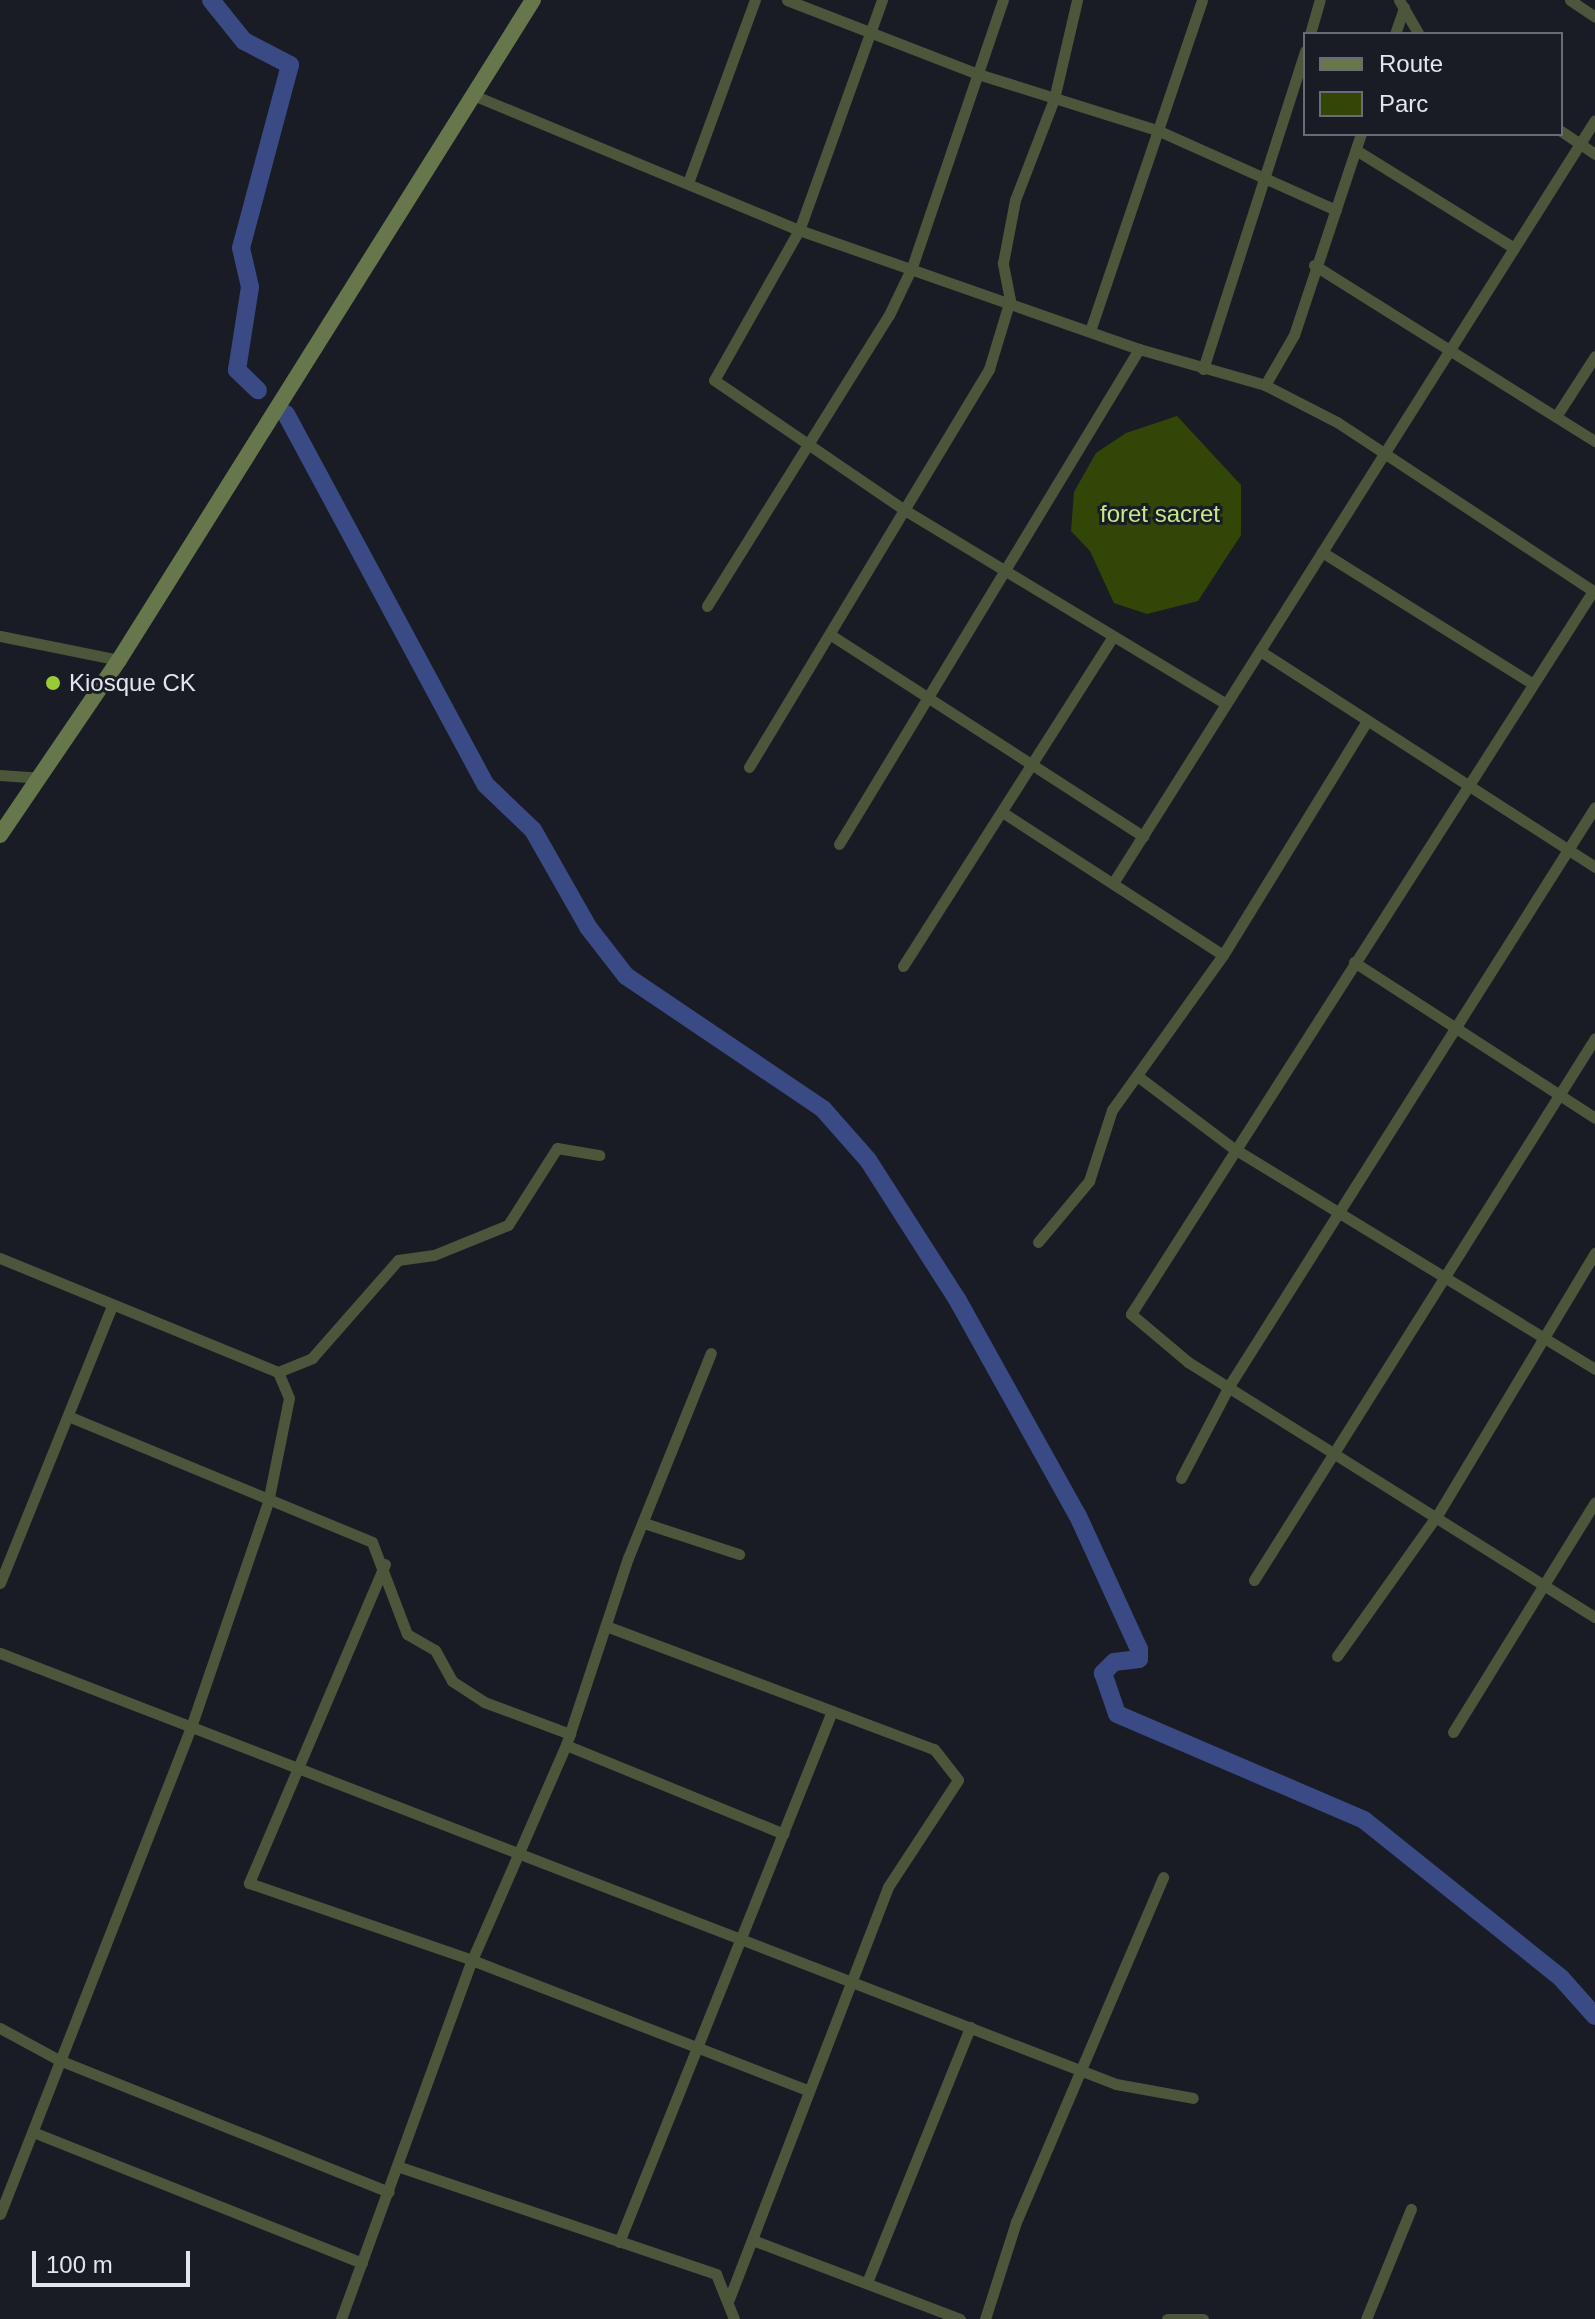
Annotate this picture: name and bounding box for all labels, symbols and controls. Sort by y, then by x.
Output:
legend [1303,32,1563,136]
text: Route [1379,50,1443,77]
text: Parc [1379,90,1428,117]
park label: foret sacret [1100,500,1220,528]
place label: Kiosque CK [69,669,196,697]
marker: Kiosque CK [44,674,62,692]
scale bar [36,2235,194,2285]
text: 100 m [46,2251,113,2278]

